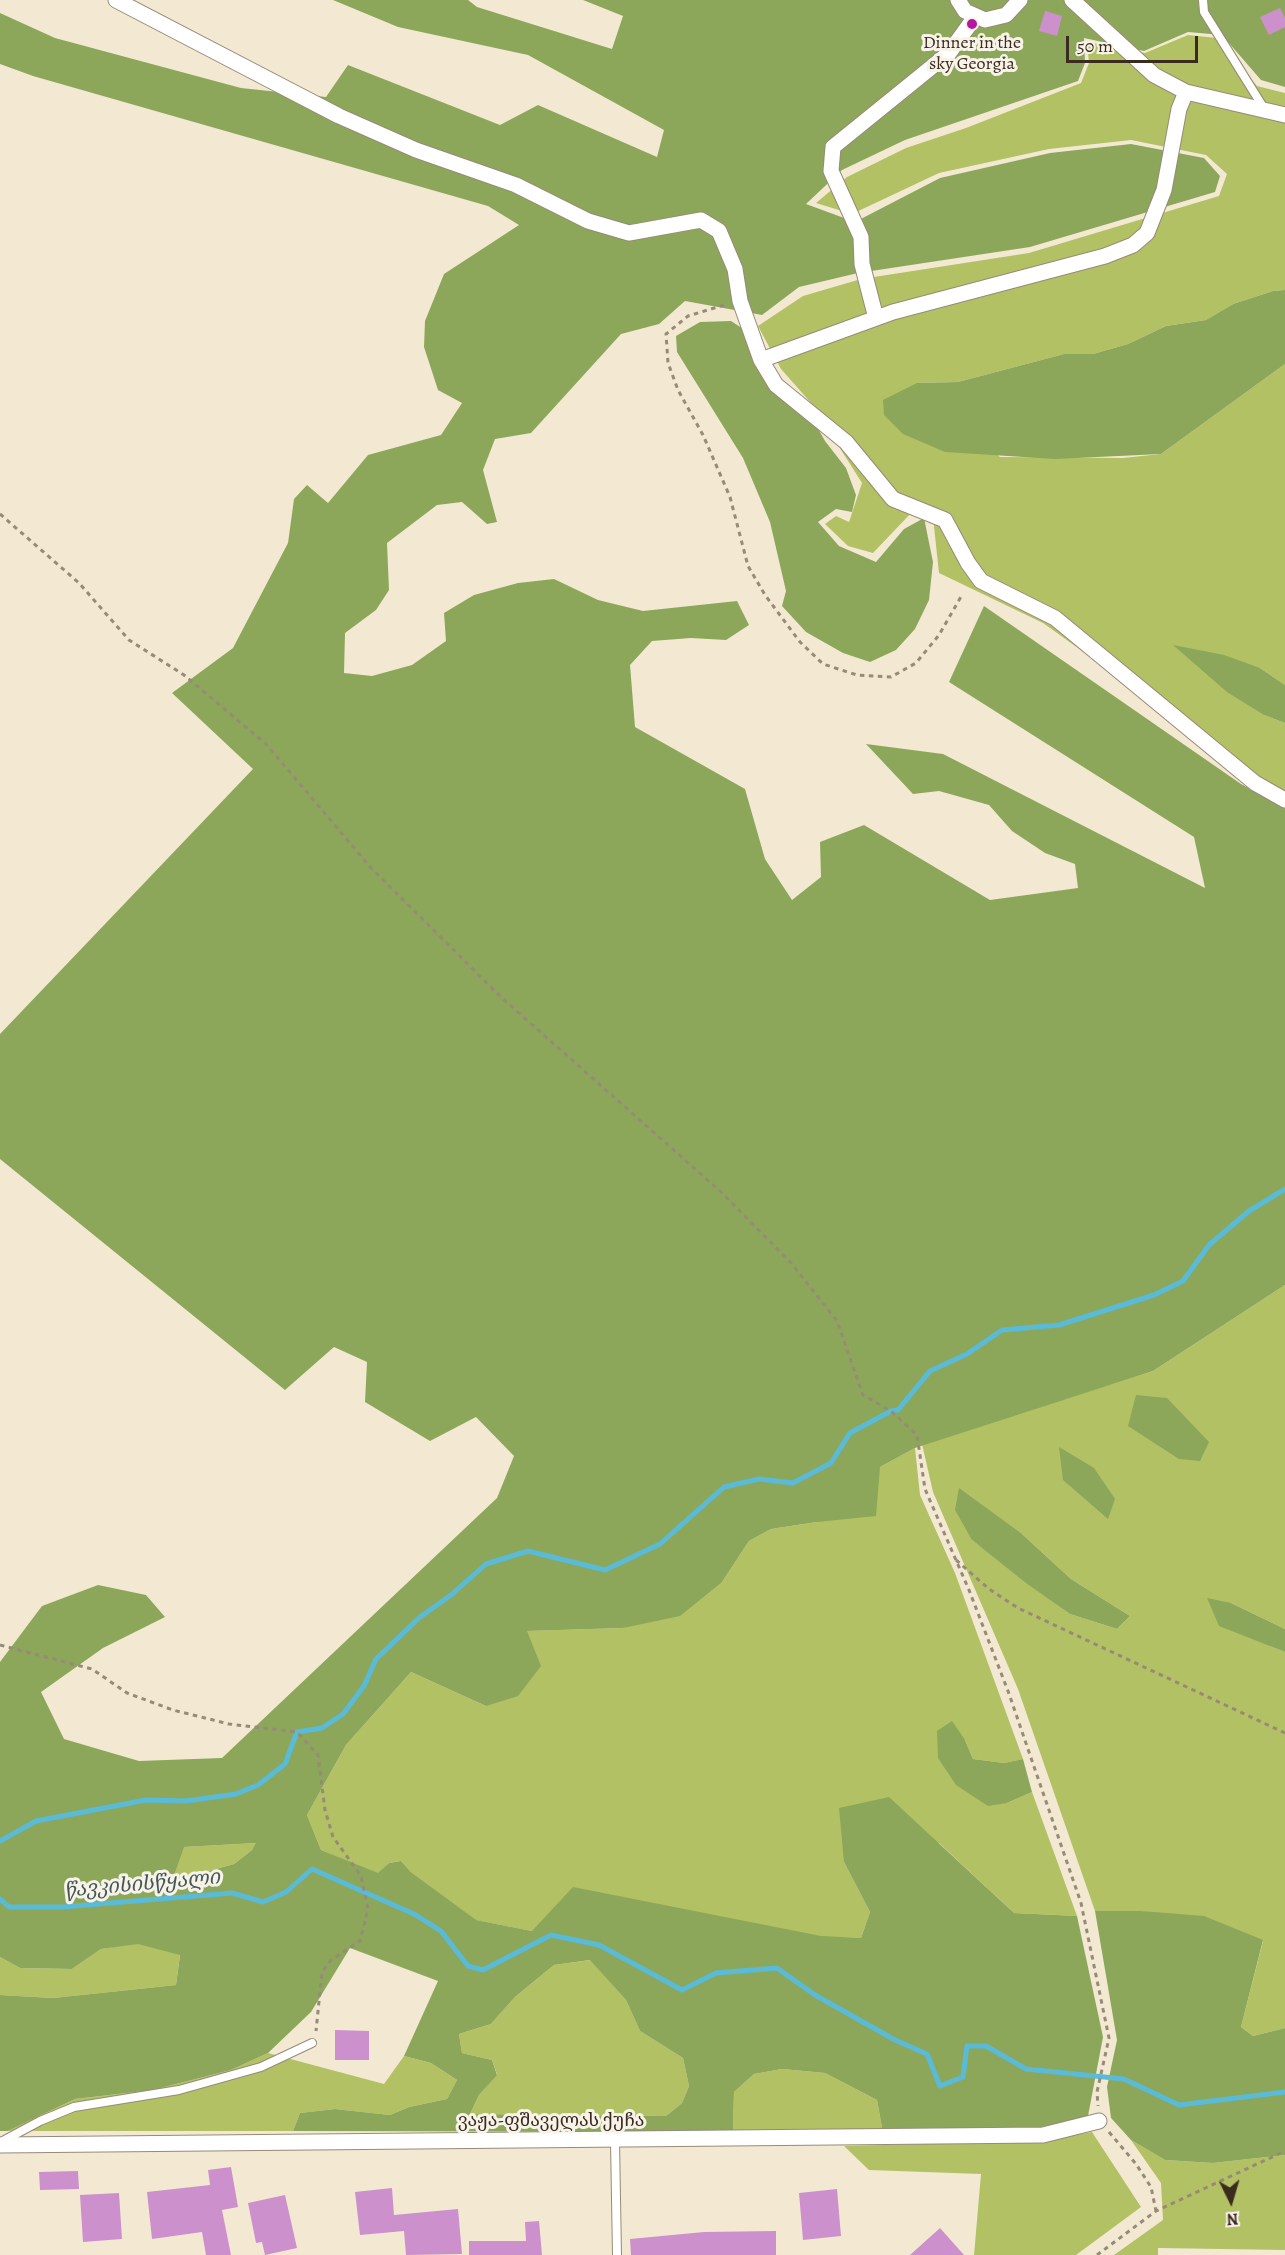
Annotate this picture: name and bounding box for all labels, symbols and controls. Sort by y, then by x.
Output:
marker: Dinner in the sky Georgia [965,17,979,31]
scale bar [1069,24,1201,62]
place label: Dinner in the sky Georgia [923,33,1021,76]
text: 50 m [1077,34,1113,58]
water label: წავკისისწყალი [63,1866,221,1904]
street label: ვაჟა-ფშაველას ქუჩა [458,2111,644,2133]
north arrow [1201,2171,1261,2231]
text: N [1226,2207,1239,2230]

